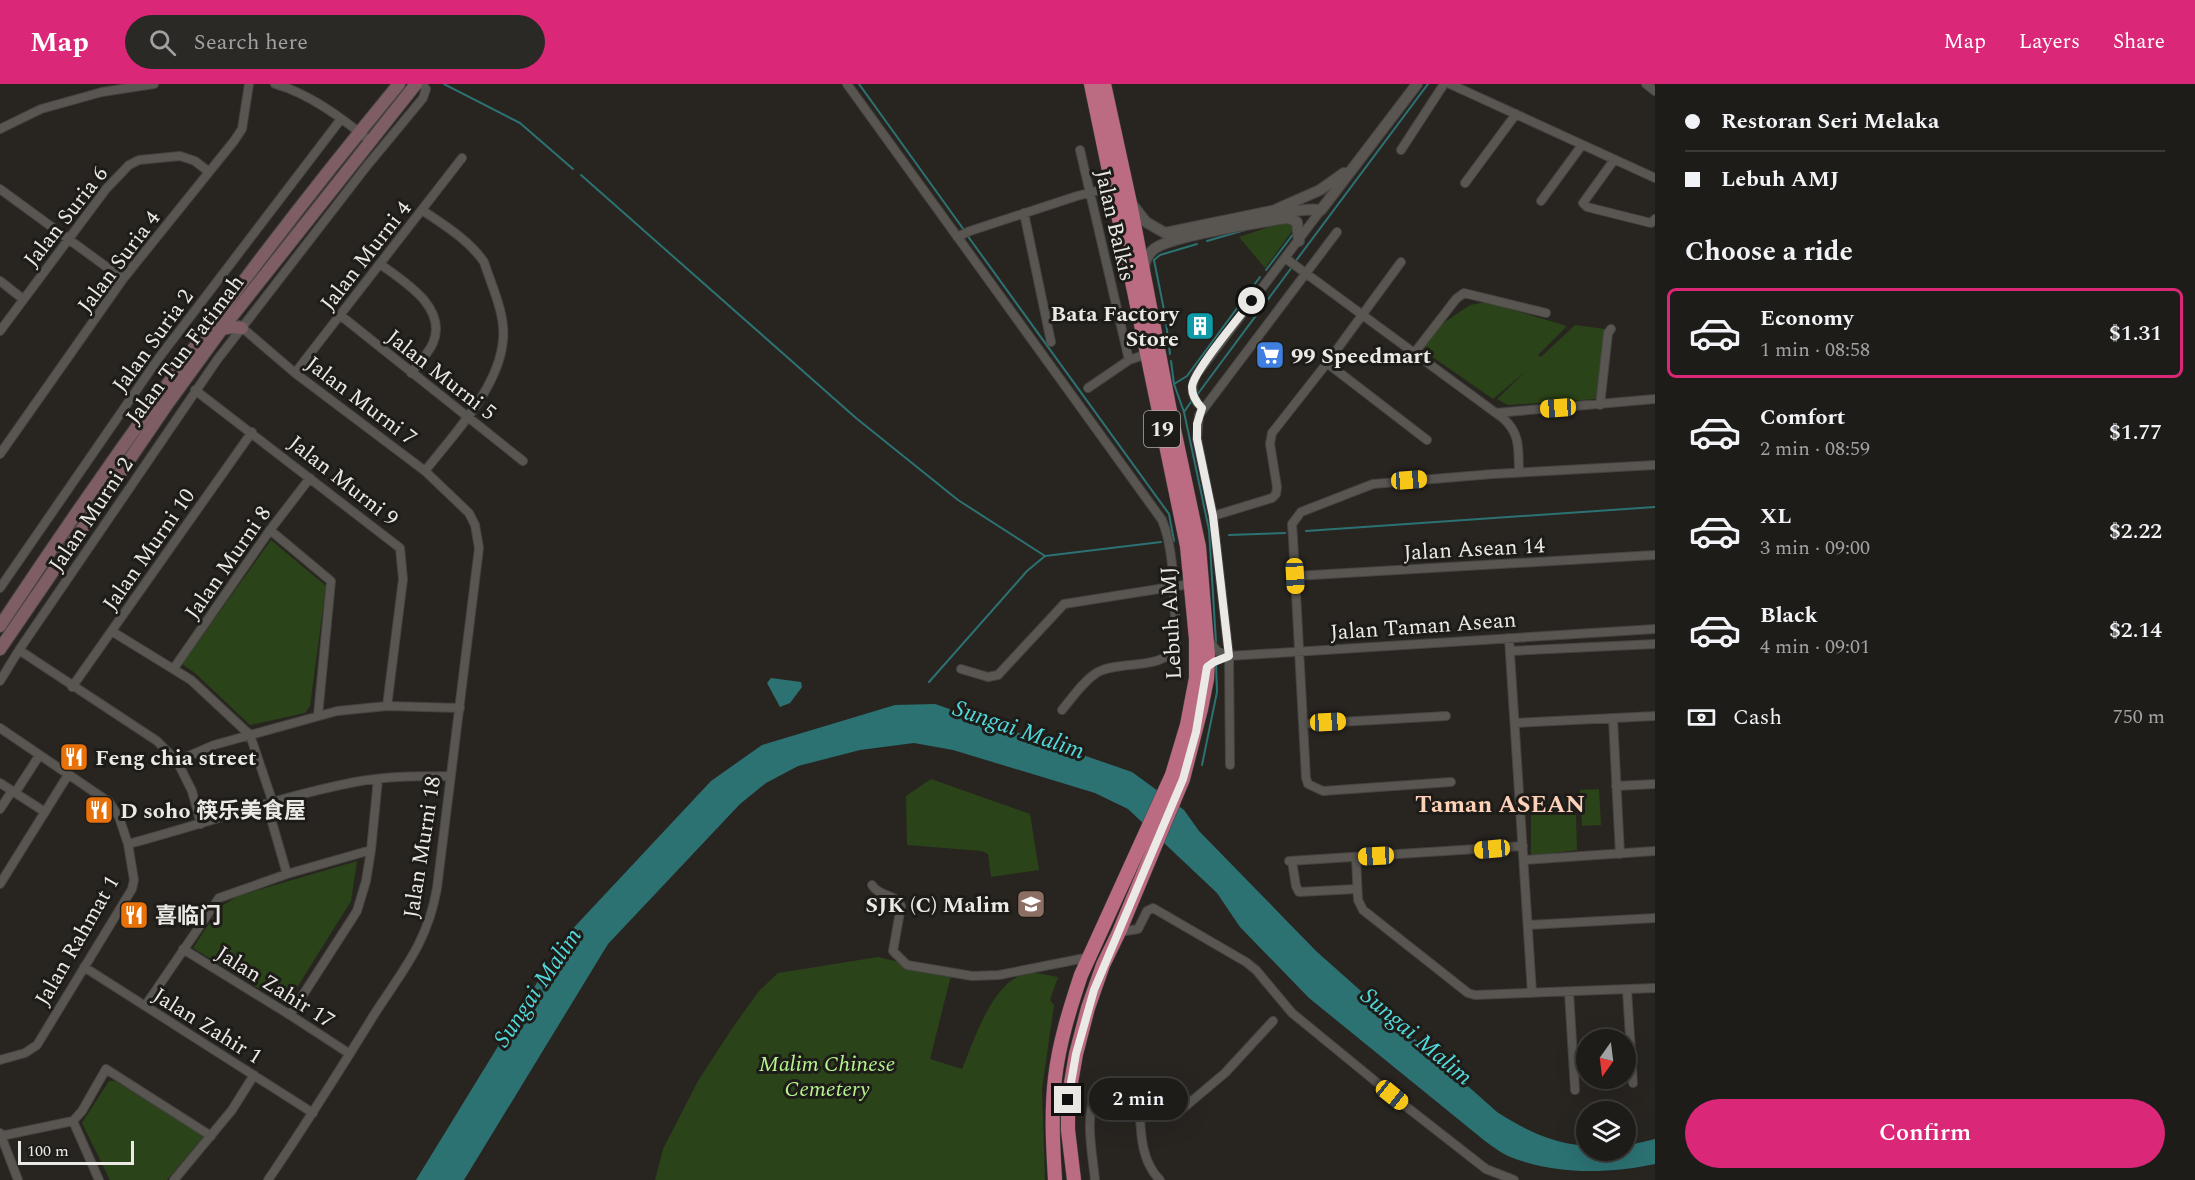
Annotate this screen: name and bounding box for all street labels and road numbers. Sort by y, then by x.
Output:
street label: Jalan Suria 6 [16,159,116,275]
street label: Jalan Balkis [1086,166,1143,285]
street label: Jalan Murni 4 [312,194,420,318]
street label: Jalan Suria 4 [70,204,169,320]
street label: Jalan Tun Fatimah [118,268,253,432]
street label: Jalan Suria 2 [104,282,202,400]
street label: Jalan Murni 5 [379,321,503,429]
street label: Jalan Murni 7 [298,348,424,454]
road number: 19 [1144,411,1180,447]
street label: Jalan Murni 9 [281,427,405,535]
street label: Jalan Murni 2 [41,451,142,579]
street label: Jalan Murni 10 [95,482,204,618]
street label: Jalan Murni 8 [177,499,280,627]
street label: Jalan Asean 14 [1402,529,1546,570]
street label: Lebuh AMJ [1152,565,1191,681]
street label: Jalan Taman Asean [1329,604,1517,649]
street label: Jalan Murni 18 [395,774,450,921]
street label: Jalan Rahmat 1 [26,869,128,1012]
street label: Jalan Zahir 17 [209,938,341,1037]
street label: Jalan Zahir 1 [146,979,268,1073]

